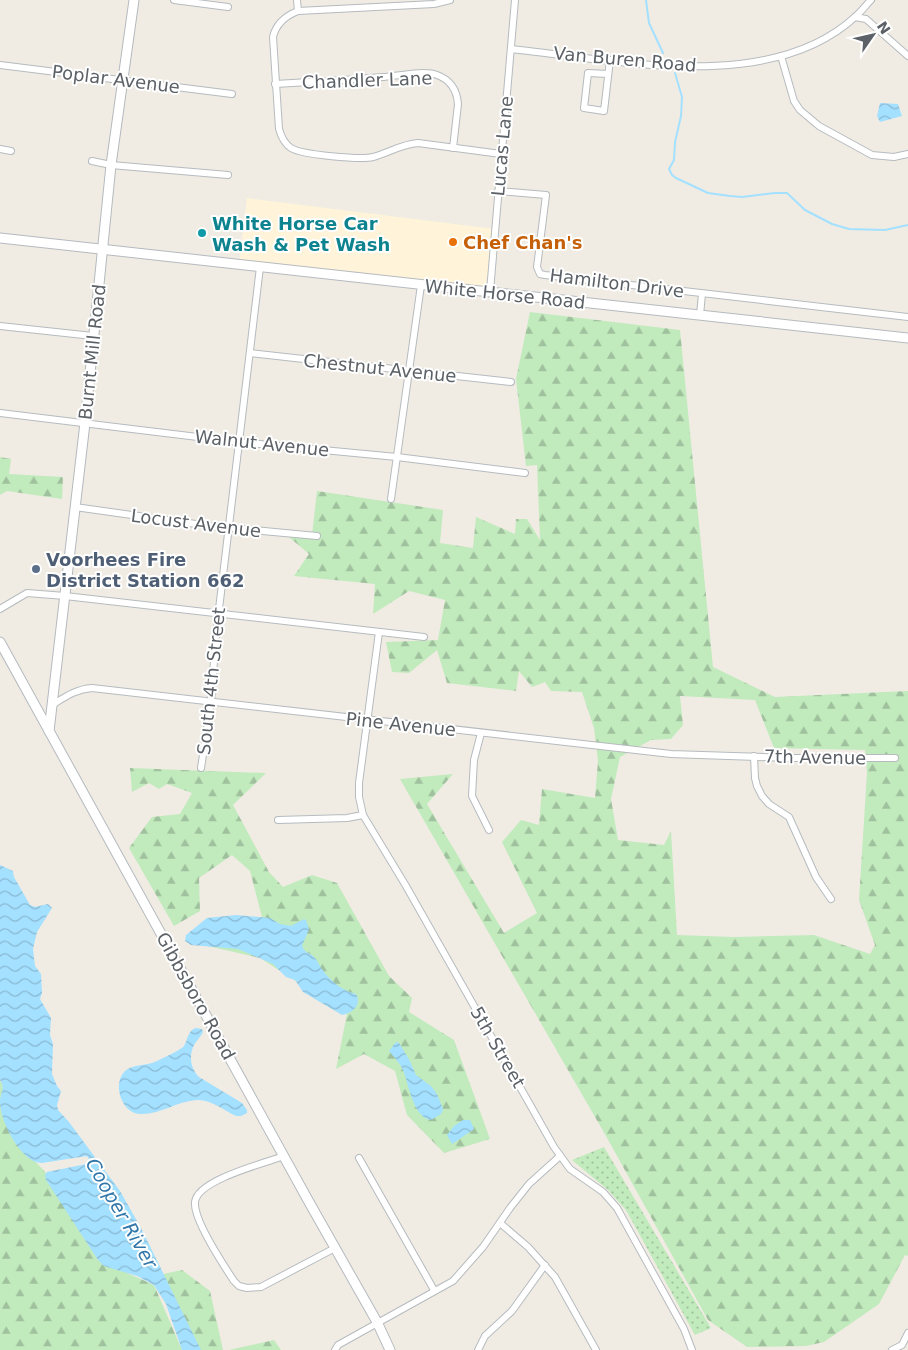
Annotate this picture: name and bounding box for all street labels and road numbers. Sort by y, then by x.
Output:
street label: Van Buren Road [553,42,697,76]
street label: Poplar Avenue [51,61,181,97]
street label: Chandler Lane [301,67,433,93]
street label: Lucas Lane [487,95,517,197]
street label: Hamilton Drive [549,264,685,302]
street label: White Horse Road [424,275,586,313]
street label: Burnt Mill Road [74,283,110,421]
street label: Chestnut Avenue [302,350,458,386]
street label: Walnut Avenue [194,425,330,461]
street label: Locust Avenue [130,505,262,541]
street label: South 4th Street [193,606,229,756]
street label: Pine Avenue [345,708,457,740]
street label: 7th Avenue [764,746,866,768]
street label: Gibbsboro Road [152,929,240,1063]
street label: 5th Street [466,1003,530,1091]

